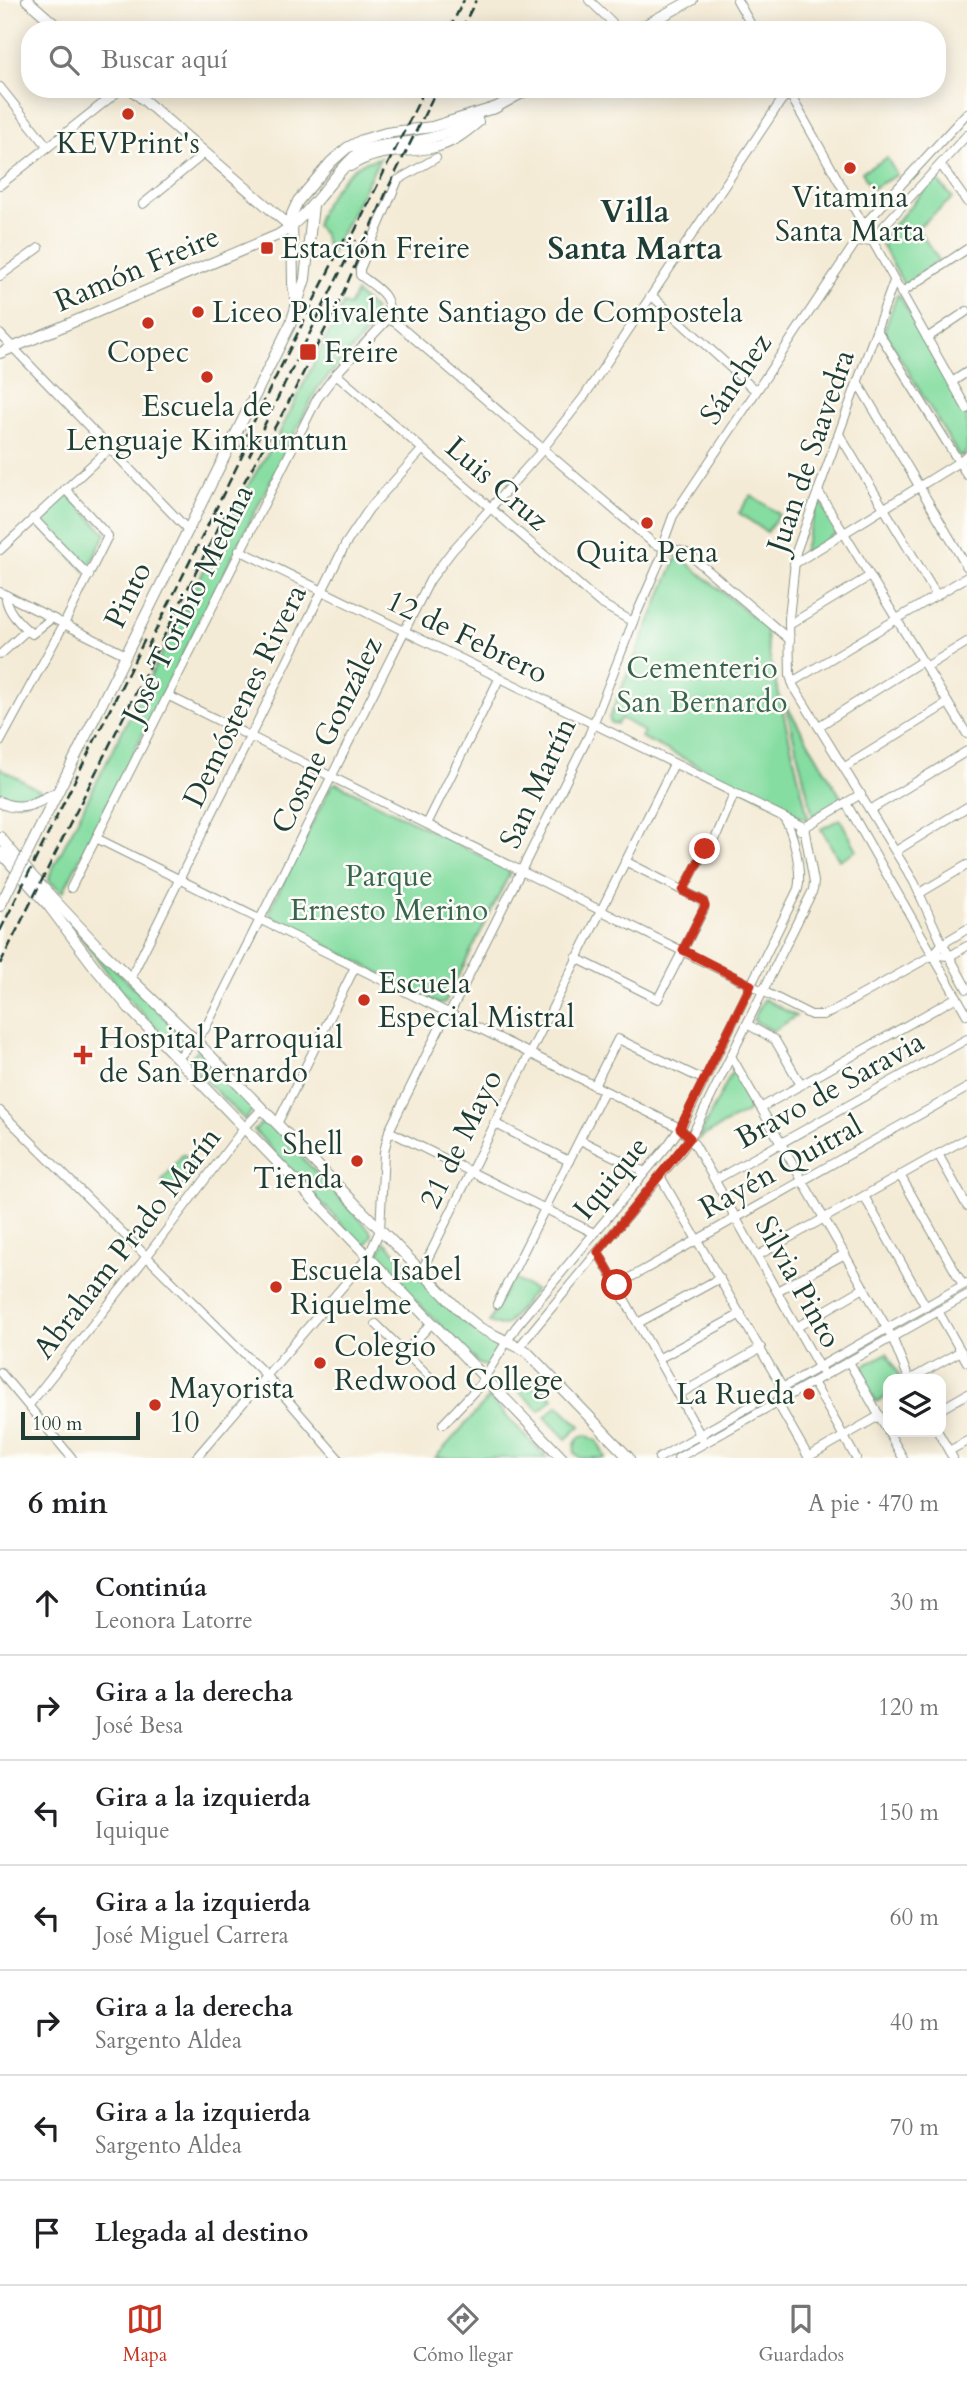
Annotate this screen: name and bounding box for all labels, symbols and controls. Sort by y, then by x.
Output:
search box [21,21,946,98]
icon: search [45,41,83,79]
text: Buscar aquí [101,42,228,77]
marker: KEVPrint's [120,106,136,122]
place label: KEVPrint's [56,123,200,164]
marker: Vitamina Santa Marta [842,160,858,176]
place label: Vitamina Santa Marta [775,177,925,252]
district label: Villa Santa Marta [547,190,723,271]
street label: Ramón Freire [48,216,226,322]
place label: Estación Freire [281,228,470,269]
marker: Estación Freire [259,240,275,256]
place label: Liceo Polivalente Santiago de Compostela [212,292,743,333]
marker: Liceo Polivalente Santiago de Compostela [190,304,206,320]
marker: Copec [140,315,156,331]
street label: Sánchez [690,325,782,433]
place label: Copec [107,332,189,373]
place label: Freire [324,332,399,373]
marker: Freire [298,342,318,362]
street label: Juan de Saavedra [756,344,865,562]
marker: Escuela de Lenguaje Kimkumtun [199,369,215,385]
place label: Escuela de Lenguaje Kimkumtun [66,386,348,461]
street label: Luis Cruz [436,428,558,541]
street label: José Toribio Medina [111,478,264,734]
marker: Quita Pena [639,515,655,531]
place label: Quita Pena [576,532,718,573]
street label: Pinto [94,555,162,635]
street label: Demóstenes Rivera [173,578,317,814]
street label: 12 de Febrero [379,580,555,694]
street label: Cosme González [262,629,393,840]
park label: Cementerio San Bernardo [616,648,788,723]
street label: San Martín [490,711,586,855]
route end [689,833,720,864]
park label: Parque Ernesto Merino [290,856,488,931]
place label: Escuela Especial Mistral [378,963,575,1038]
marker: Escuela Especial Mistral [356,992,372,1008]
place label: Hospital Parroquial de San Bernardo [99,1018,344,1093]
street label: Bravo de Saravia [728,1021,932,1159]
marker: Hospital Parroquial de San Bernardo [73,1045,93,1065]
street label: 21 de Mayo [410,1063,512,1215]
street label: Rayén Quitral [692,1105,870,1229]
street label: Abraham Prado Marín [23,1119,231,1367]
place label: Shell Tienda [253,1124,343,1199]
street label: Iquique [564,1128,658,1228]
marker: Shell Tienda [349,1153,365,1169]
street label: Silvia Pinto [745,1209,851,1355]
place label: Escuela Isabel Riquelme [290,1250,462,1325]
route start [601,1269,632,1300]
marker: Escuela Isabel Riquelme [268,1279,284,1295]
place label: Colegio Redwood College [334,1326,563,1401]
marker: Colegio Redwood College [312,1355,328,1371]
place label: Mayorista 10 [169,1368,294,1443]
place label: La Rueda [676,1374,795,1415]
map controls [883,1374,946,1437]
button: layers [883,1374,946,1437]
marker: La Rueda [801,1386,817,1402]
marker: Mayorista 10 [147,1397,163,1413]
scale bar [21,1409,140,1441]
text: 100 m [32,1411,82,1437]
text: 6 min [28,1483,108,1524]
text: A pie · 470 m [808,1488,939,1519]
text: Continúa [95,1570,207,1605]
icon: ahead [28,1584,66,1622]
text: 30 m [890,1587,939,1618]
text: Leonora Latorre [95,1605,253,1636]
text: Gira a la derecha [95,1675,293,1710]
icon: right [28,1689,66,1727]
text: 120 m [878,1692,939,1723]
text: José Besa [95,1710,183,1741]
text: Gira a la izquierda [95,1780,311,1815]
icon: left [28,1794,66,1832]
text: 150 m [878,1797,939,1828]
text: Iquique [95,1815,170,1846]
text: Gira a la izquierda [95,1885,311,1920]
icon: left [28,1899,66,1937]
text: 60 m [890,1902,939,1933]
text: José Miguel Carrera [95,1920,289,1951]
text: Gira a la derecha [95,1990,293,2025]
icon: right [28,2004,66,2042]
text: 40 m [890,2007,939,2038]
text: Sargento Aldea [95,2025,242,2056]
text: Gira a la izquierda [95,2095,311,2130]
icon: left [28,2109,66,2147]
text: 70 m [890,2112,939,2143]
text: Sargento Aldea [95,2130,242,2161]
icon: arrive [28,2214,66,2252]
text: Llegada al destino [95,2215,309,2250]
tab: Mapa [123,2300,167,2368]
tab: Cómo llegar [413,2300,513,2368]
tab: Guardados [759,2300,844,2368]

